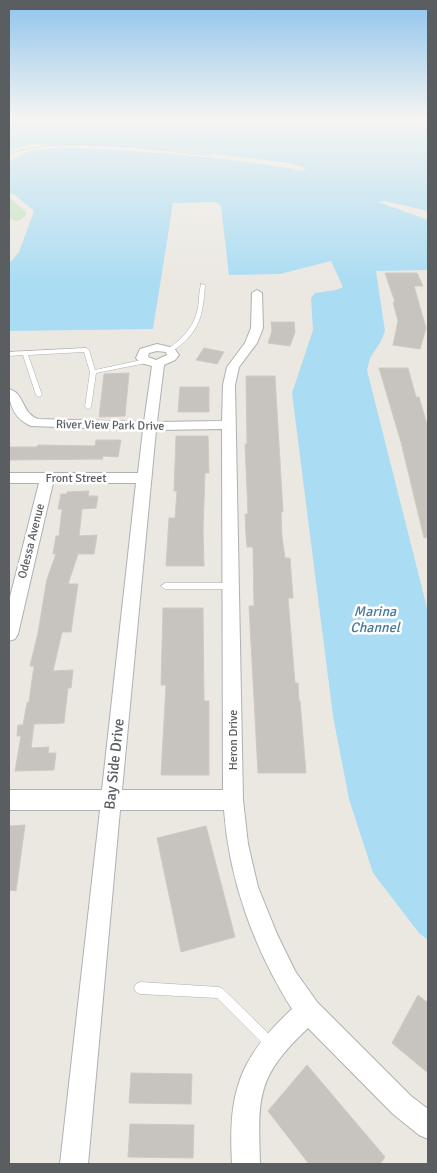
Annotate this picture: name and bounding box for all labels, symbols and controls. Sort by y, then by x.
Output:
street label: River View Park Drive [56,417,164,434]
street label: Front Street [45,471,107,486]
street label: Odessa Avenue [15,502,48,580]
water label: Marina Channel [350,603,401,636]
street label: Heron Drive [226,710,241,770]
street label: Bay Side Drive [100,718,128,810]

